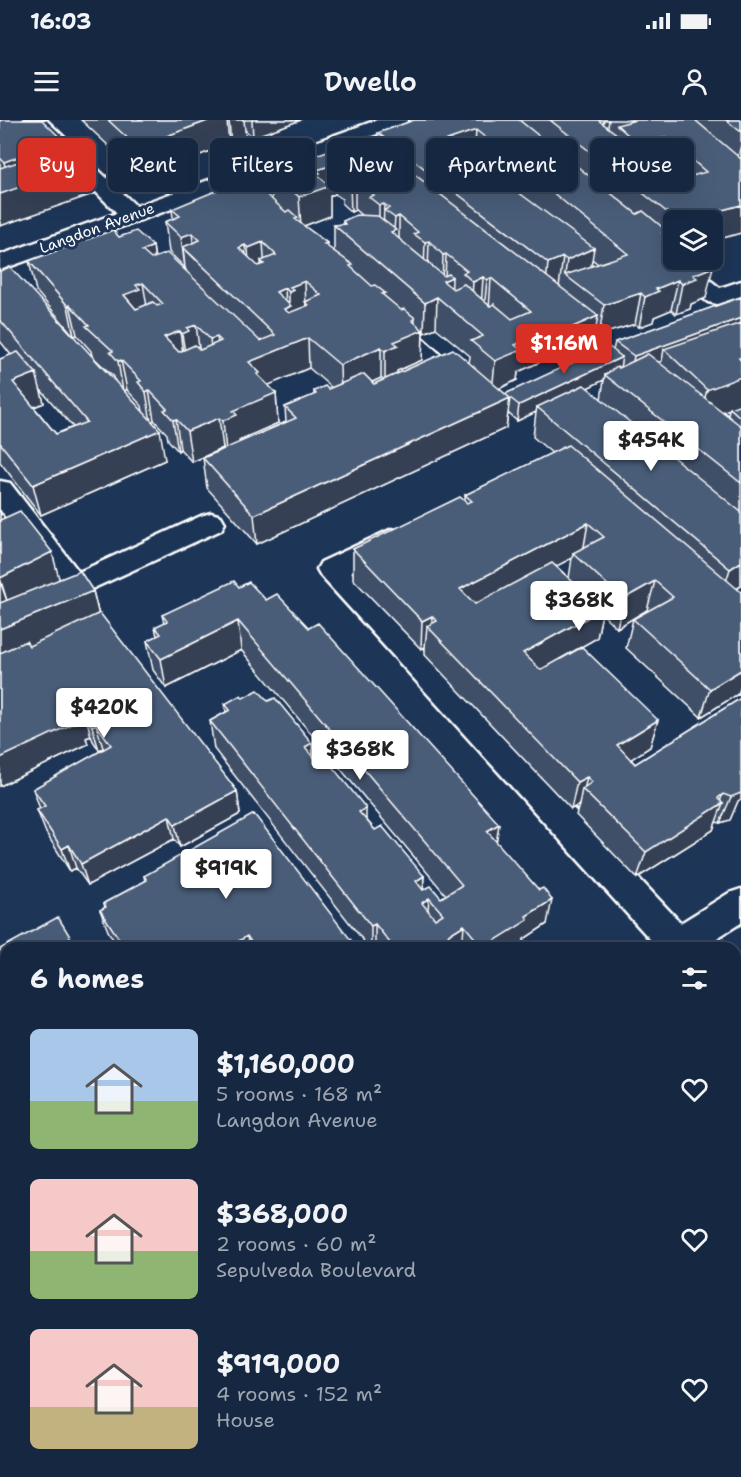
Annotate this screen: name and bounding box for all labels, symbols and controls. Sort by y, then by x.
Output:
text: 16:03 [30,7,91,36]
text: Dwello [324,63,417,100]
icon: menu [30,65,63,98]
icon: person [678,65,711,98]
chip: Buy [18,138,96,192]
chip: Rent [108,138,198,192]
chip: Filters [210,138,315,192]
chip: New [327,138,414,192]
chip: Apartment [426,138,578,192]
chip: House [590,138,694,192]
street label: Langdon Avenue [37,198,157,258]
map controls [663,210,723,270]
button: layers [663,210,723,270]
pin: $1.16M [515,324,613,375]
text: $1.16M [530,330,598,356]
pin: $454K [609,421,693,472]
text: $454K [618,427,685,453]
pin: $368K [537,581,621,632]
text: $368K [544,587,614,613]
pin: $420K [62,688,146,739]
text: $420K [70,694,138,720]
pin: $368K [318,730,402,781]
text: $368K [325,736,395,762]
pin: $919K [184,849,268,900]
text: $919K [195,855,257,881]
text: 6 homes [30,961,144,996]
icon: filters [678,962,711,995]
text: $1,160,000 [216,1046,355,1081]
icon: home [78,1053,150,1125]
icon: heart [678,1073,711,1106]
text: 5 rooms · 168 m² [216,1081,382,1107]
text: Langdon Avenue [216,1107,377,1133]
text: $368,000 [216,1196,348,1231]
icon: home [78,1203,150,1275]
icon: heart [678,1223,711,1256]
text: 2 rooms · 60 m² [216,1231,376,1257]
text: Sepulveda Boulevard [216,1257,416,1283]
text: $919,000 [216,1346,341,1381]
icon: home [78,1353,150,1425]
icon: heart [678,1373,711,1406]
text: 4 rooms · 152 m² [216,1381,382,1407]
text: House [216,1407,275,1433]

